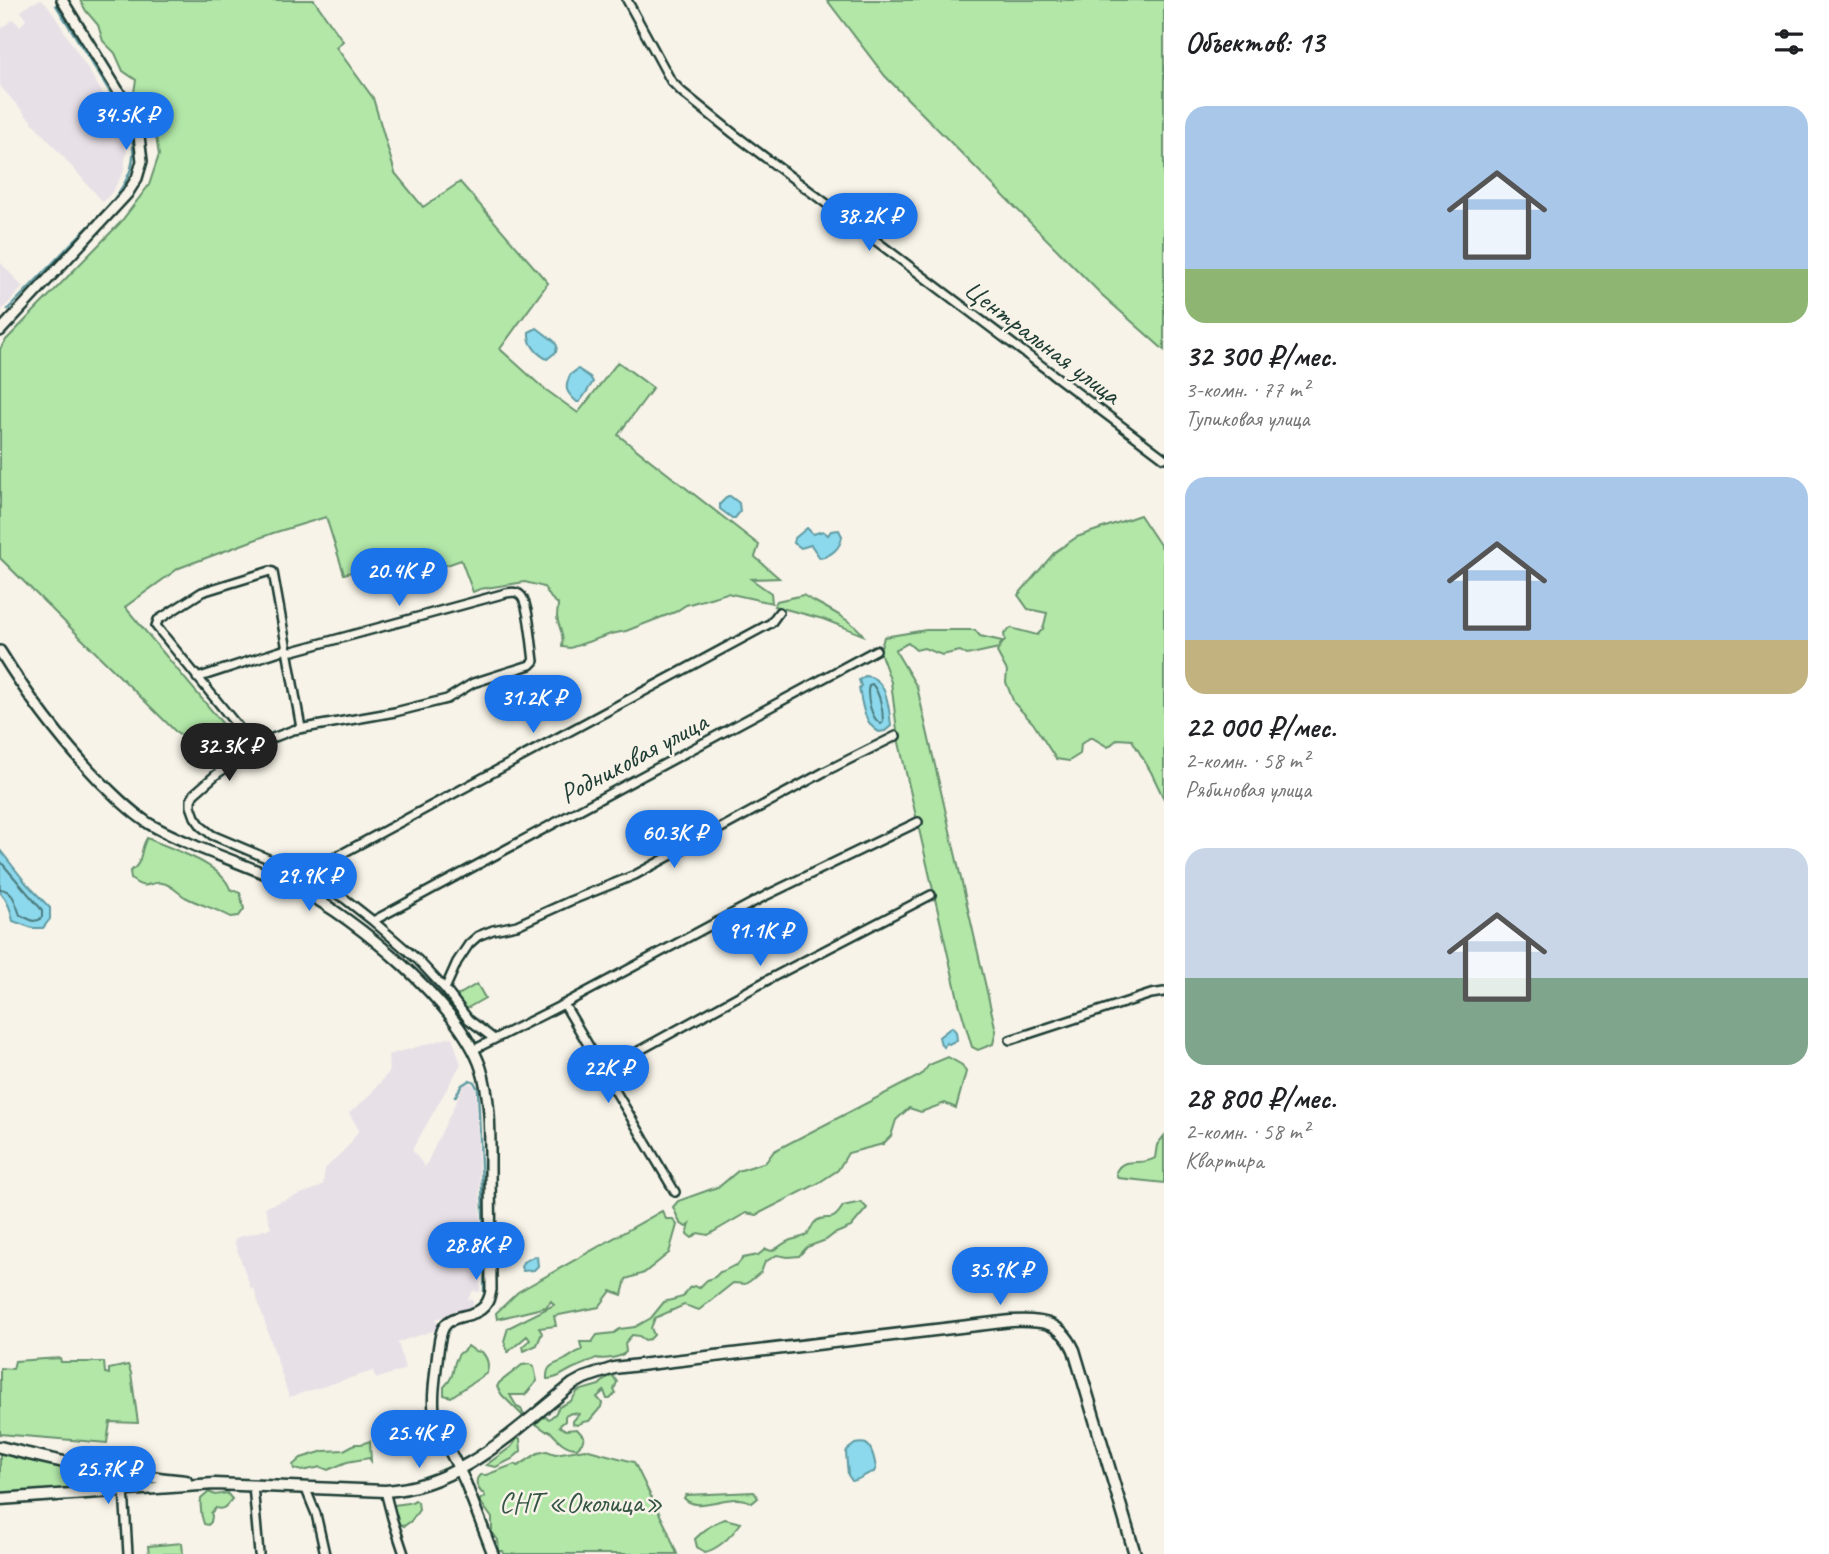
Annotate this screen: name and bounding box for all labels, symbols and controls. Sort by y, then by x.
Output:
text: Объектов: 13 [1185,23,1324,61]
icon: filters [1770,23,1808,61]
pin: 34.5K ₽ [61,92,191,152]
text: 34.5K ₽ [94,100,158,129]
icon: home [1434,152,1560,278]
pin: 38.2K ₽ [804,194,934,253]
text: 38.2K ₽ [837,201,901,230]
street label: Центральная улица [957,271,1130,413]
text: 32 300 ₽/мес. [1185,337,1336,375]
text: 3-комн. · 77 m² [1185,375,1309,404]
text: Тупиковая улица [1185,404,1310,433]
icon: home [1434,523,1560,649]
pin: 20.4K ₽ [334,548,464,608]
text: 20.4K ₽ [367,556,431,585]
pin: 31.2K ₽ [468,676,598,735]
text: 31.2K ₽ [501,683,565,712]
street label: Родниковая улица [553,703,715,811]
text: 22 000 ₽/мес. [1185,708,1336,746]
pin: 32.3K ₽ [164,724,294,783]
text: 32.3K ₽ [197,731,261,760]
text: 2-комн. · 58 m² [1185,746,1309,775]
text: Рябиновая улица [1185,775,1311,804]
pin: 60.3K ₽ [609,810,739,870]
text: 60.3K ₽ [641,818,707,847]
pin: 29.9K ₽ [244,853,374,913]
text: 29.9K ₽ [277,861,341,890]
icon: home [1434,894,1560,1020]
pin: 91.1K ₽ [695,908,825,968]
text: 91.1K ₽ [728,916,792,945]
pin: 22K ₽ [559,1046,657,1105]
text: 22K ₽ [583,1053,633,1082]
text: 28 800 ₽/мес. [1185,1079,1336,1117]
text: 2-комн. · 58 m² [1185,1117,1309,1146]
text: Квартира [1185,1146,1263,1175]
pin: 28.8K ₽ [411,1222,541,1282]
text: 28.8K ₽ [444,1230,508,1259]
pin: 35.9K ₽ [935,1248,1065,1307]
text: 35.9K ₽ [968,1255,1032,1284]
pin: 25.4K ₽ [354,1410,484,1470]
text: 25.4K ₽ [387,1418,451,1447]
pin: 25.7K ₽ [43,1446,173,1506]
text: 25.7K ₽ [76,1454,140,1483]
park label: СНТ «Околица» [499,1485,663,1520]

